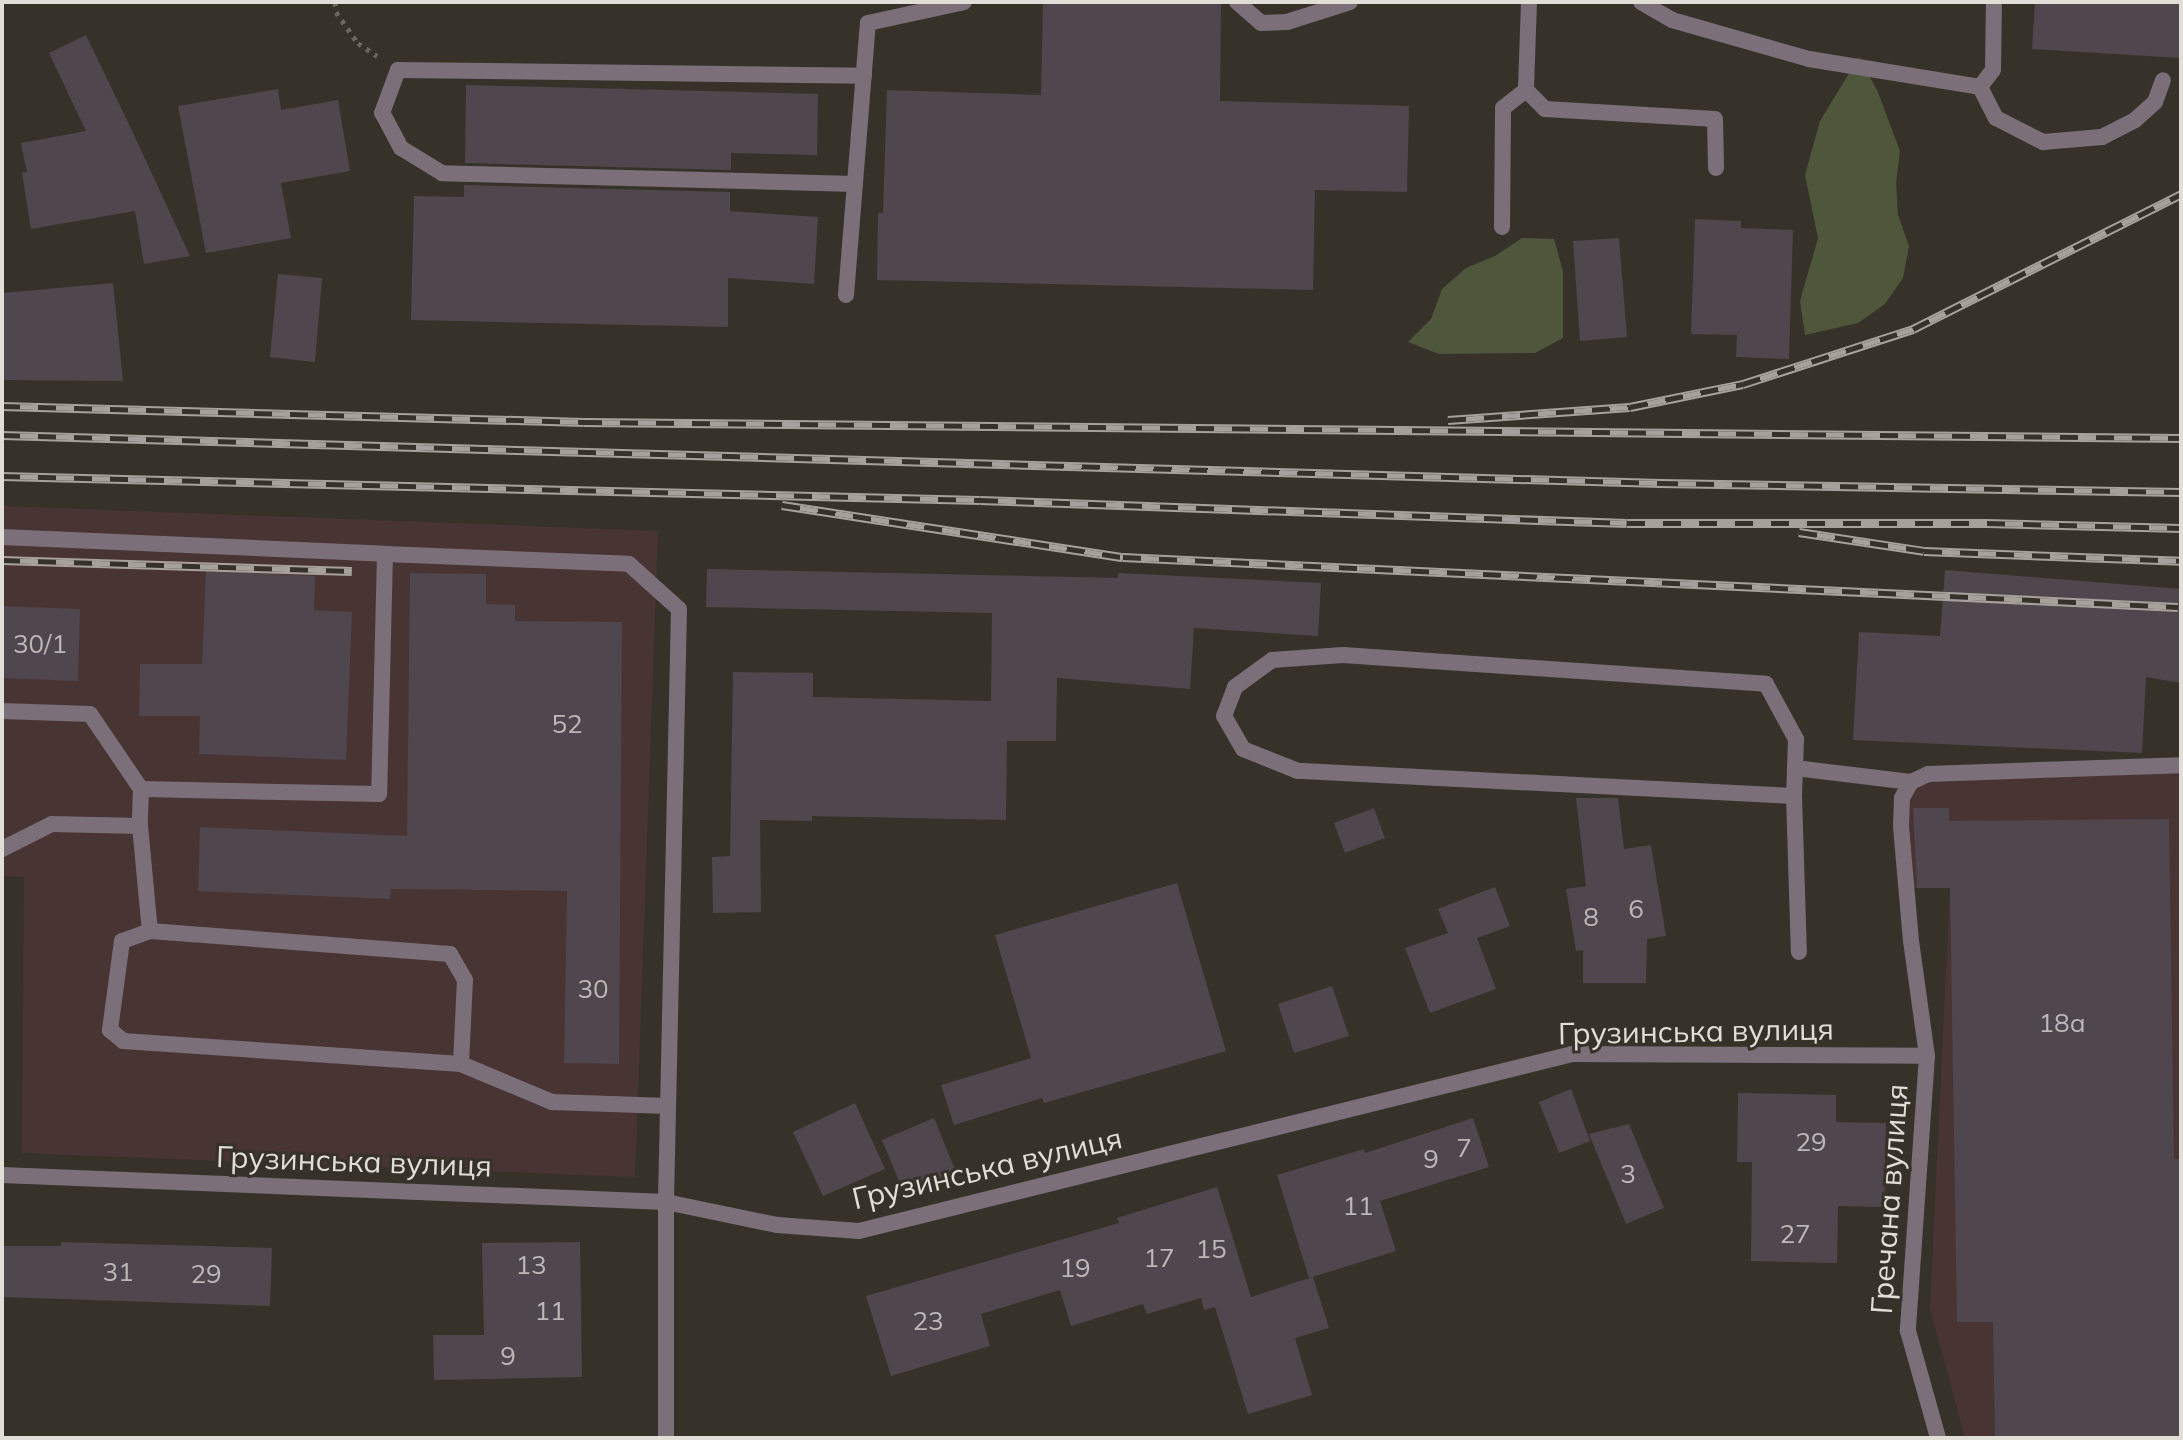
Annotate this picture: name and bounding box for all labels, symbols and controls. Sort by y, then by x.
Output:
house number: 30/1 [13,628,67,660]
house number: 52 [551,708,583,740]
house number: 6 [1628,893,1644,925]
house number: 8 [1583,901,1599,933]
house number: 30 [577,973,609,1005]
house number: 18а [2038,1007,2086,1039]
street label: Грузинська вулиця [1558,1011,1834,1051]
street label: Гречана вулиця [1863,1083,1915,1315]
street label: Грузинська вулиця [849,1119,1125,1217]
house number: 29 [1795,1126,1827,1158]
house number: 7 [1456,1132,1472,1164]
street label: Грузинська вулиця [216,1138,492,1184]
house number: 9 [1423,1143,1439,1175]
house number: 3 [1620,1158,1636,1190]
house number: 11 [1342,1190,1374,1222]
house number: 27 [1779,1218,1811,1250]
house number: 15 [1195,1233,1227,1265]
house number: 17 [1143,1242,1175,1274]
house number: 13 [515,1249,547,1281]
house number: 19 [1059,1252,1091,1284]
house number: 31 [102,1256,134,1288]
house number: 29 [190,1258,222,1290]
house number: 11 [534,1295,566,1327]
house number: 23 [912,1305,944,1337]
house number: 9 [500,1340,516,1372]

